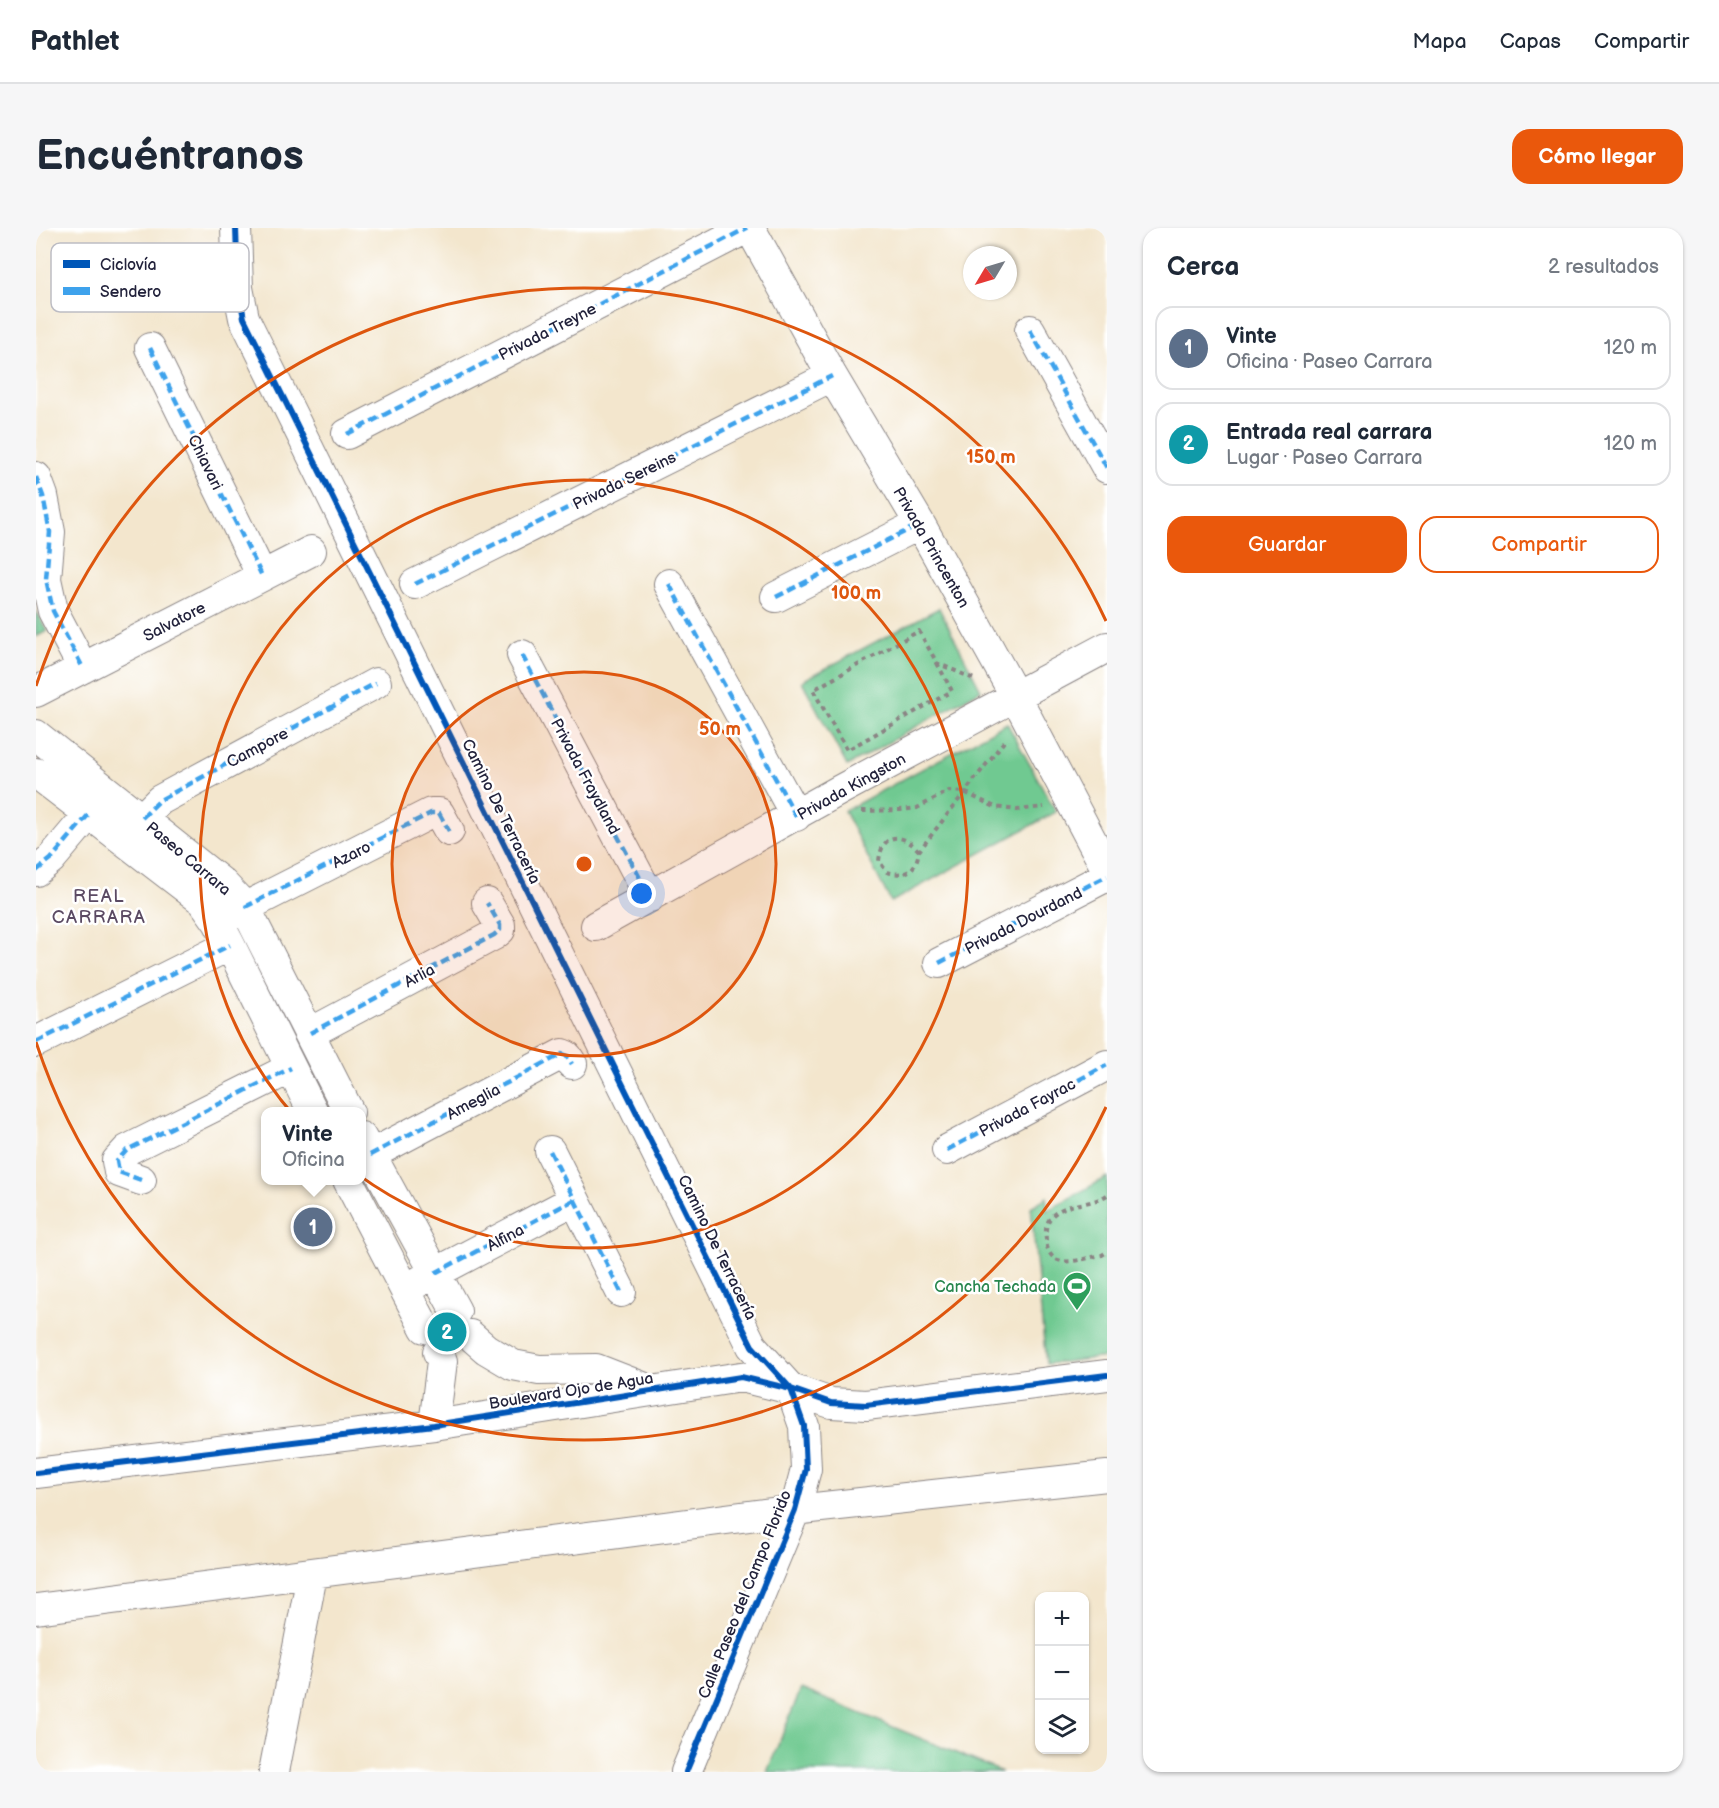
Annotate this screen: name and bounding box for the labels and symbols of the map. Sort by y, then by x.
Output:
legend [51,243,249,312]
north arrow [963,246,1017,300]
text: Ciclovía [100,256,157,275]
text: Sendero [100,283,161,302]
street label: Privada Treyne [496,299,600,365]
street label: Chiavari [183,432,226,493]
text: 150 m [966,447,1016,468]
street label: Privada Sereins [570,448,679,515]
street label: Privada Princenton [888,484,973,612]
text: 100 m [831,583,881,604]
street label: Salvatore [140,598,209,646]
street label: Privada Fraydland [546,715,623,838]
text: 50 m [699,719,741,740]
street label: Campore [224,724,292,772]
street label: Camino De Terracería [457,736,544,887]
street label: Privada Kingston [794,750,909,825]
street label: Paseo Carrara [142,818,234,900]
street label: Azaro [329,838,374,873]
centre of rings [574,854,594,874]
your location [627,879,656,908]
street label: Privada Dourdand [962,884,1086,959]
district label: REAL CARRARA [52,886,146,928]
street label: Arlia [401,960,438,992]
street label: Privada Fayrac [976,1075,1079,1142]
street label: Ameglia [444,1080,504,1124]
street label: Camino De Terracería [673,1172,760,1323]
pin: 1 [294,1204,332,1250]
street label: Alfina [484,1221,527,1256]
sports icon: Cancha Techada [1061,1270,1093,1312]
place label: Cancha Techada [934,1278,1056,1297]
pin: 2 [428,1310,466,1354]
street label: Boulevard Ojo de Agua [488,1369,655,1414]
street label: Calle Paseo del Campo Florido [695,1487,796,1702]

